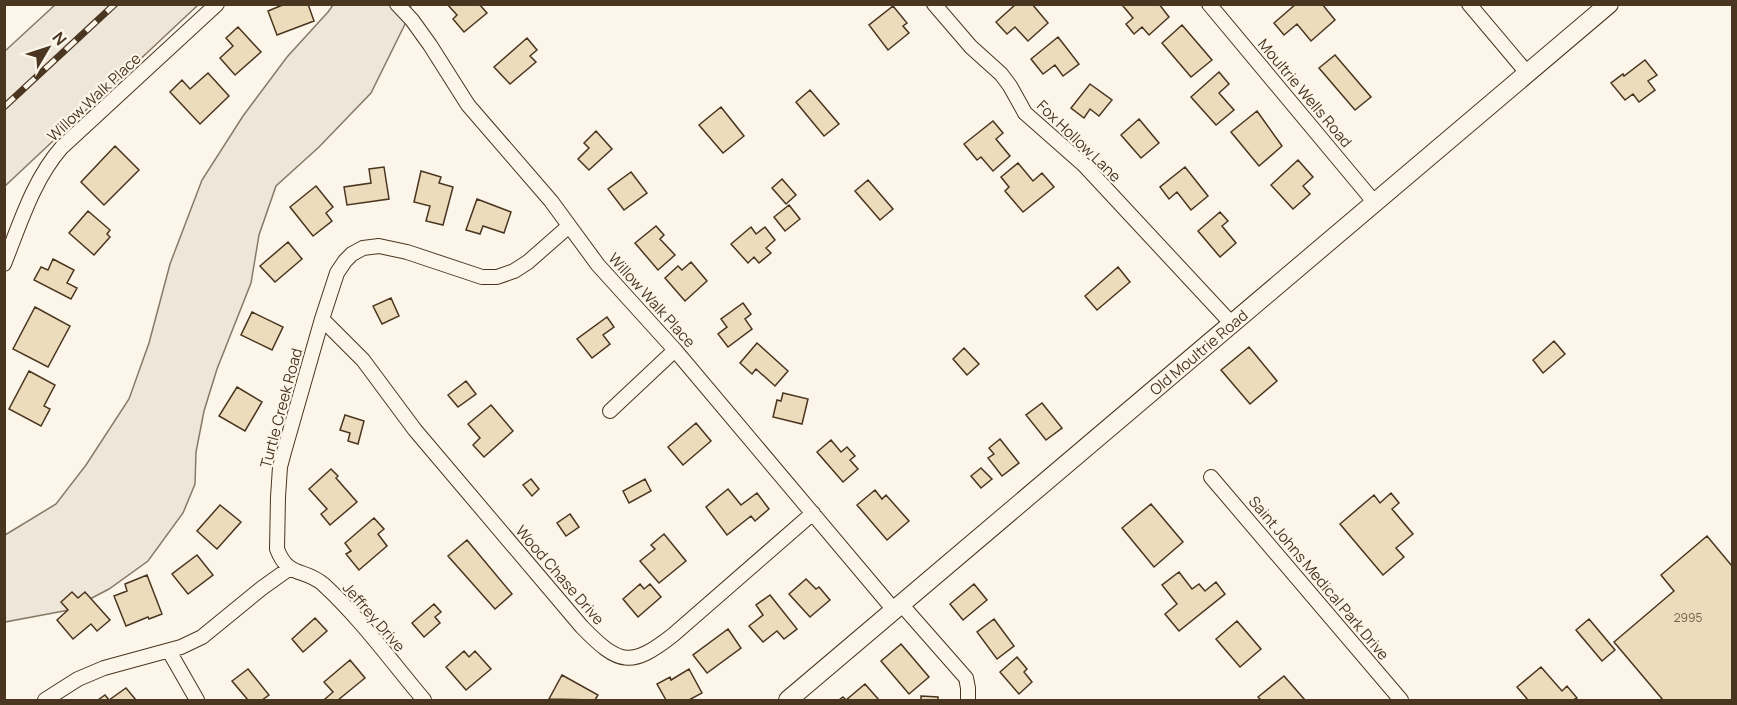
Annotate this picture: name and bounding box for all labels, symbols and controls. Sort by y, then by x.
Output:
north arrow [18,18,78,78]
text: N [47,27,72,50]
street label: Moultrie Wells Road [1253,34,1357,152]
street label: Willow Walk Place [43,48,145,146]
street label: Fox Hollow Lane [1032,95,1126,187]
street label: Willow Walk Place [604,248,700,352]
street label: Old Moultrie Road [1145,304,1252,400]
street label: Turtle Creek Road [255,346,307,470]
street label: Saint Johns Medical Park Drive [1244,491,1394,665]
street label: Wood Chase Drive [511,521,609,629]
street label: Jeffrey Drive [338,578,410,656]
house number: 2995 [1674,609,1702,626]

